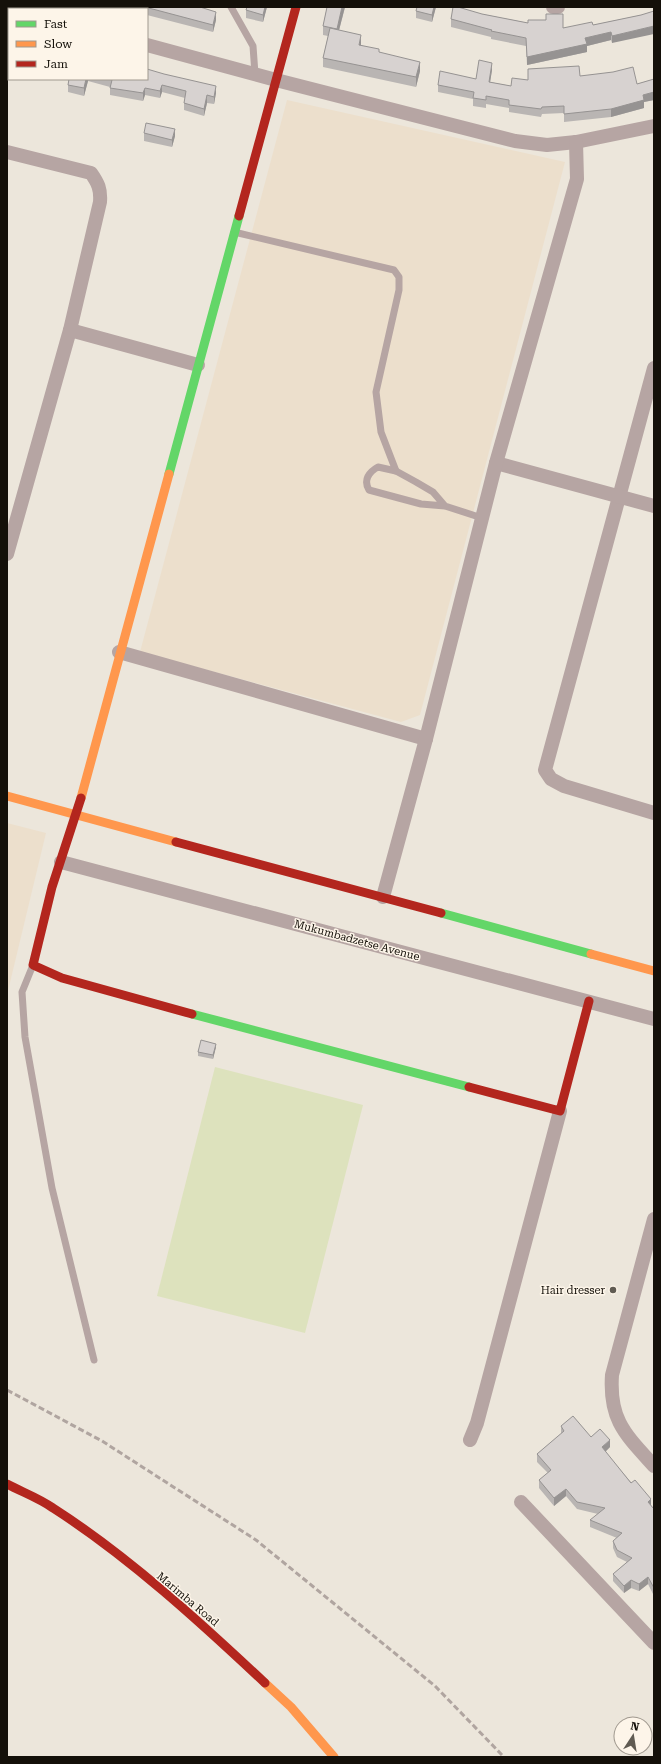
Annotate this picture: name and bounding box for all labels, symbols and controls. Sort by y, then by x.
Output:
legend [8,8,148,80]
text: Fast [44,17,68,31]
text: Slow [44,37,72,51]
text: Jam [44,57,68,71]
street label: Mukumbadzetse Avenue [293,917,421,964]
place label: Hair dresser [541,1284,605,1297]
marker: Hair dresser [608,1285,618,1295]
street label: Marimba Road [154,1570,221,1629]
north arrow [613,1716,653,1756]
text: N [629,1719,641,1734]

